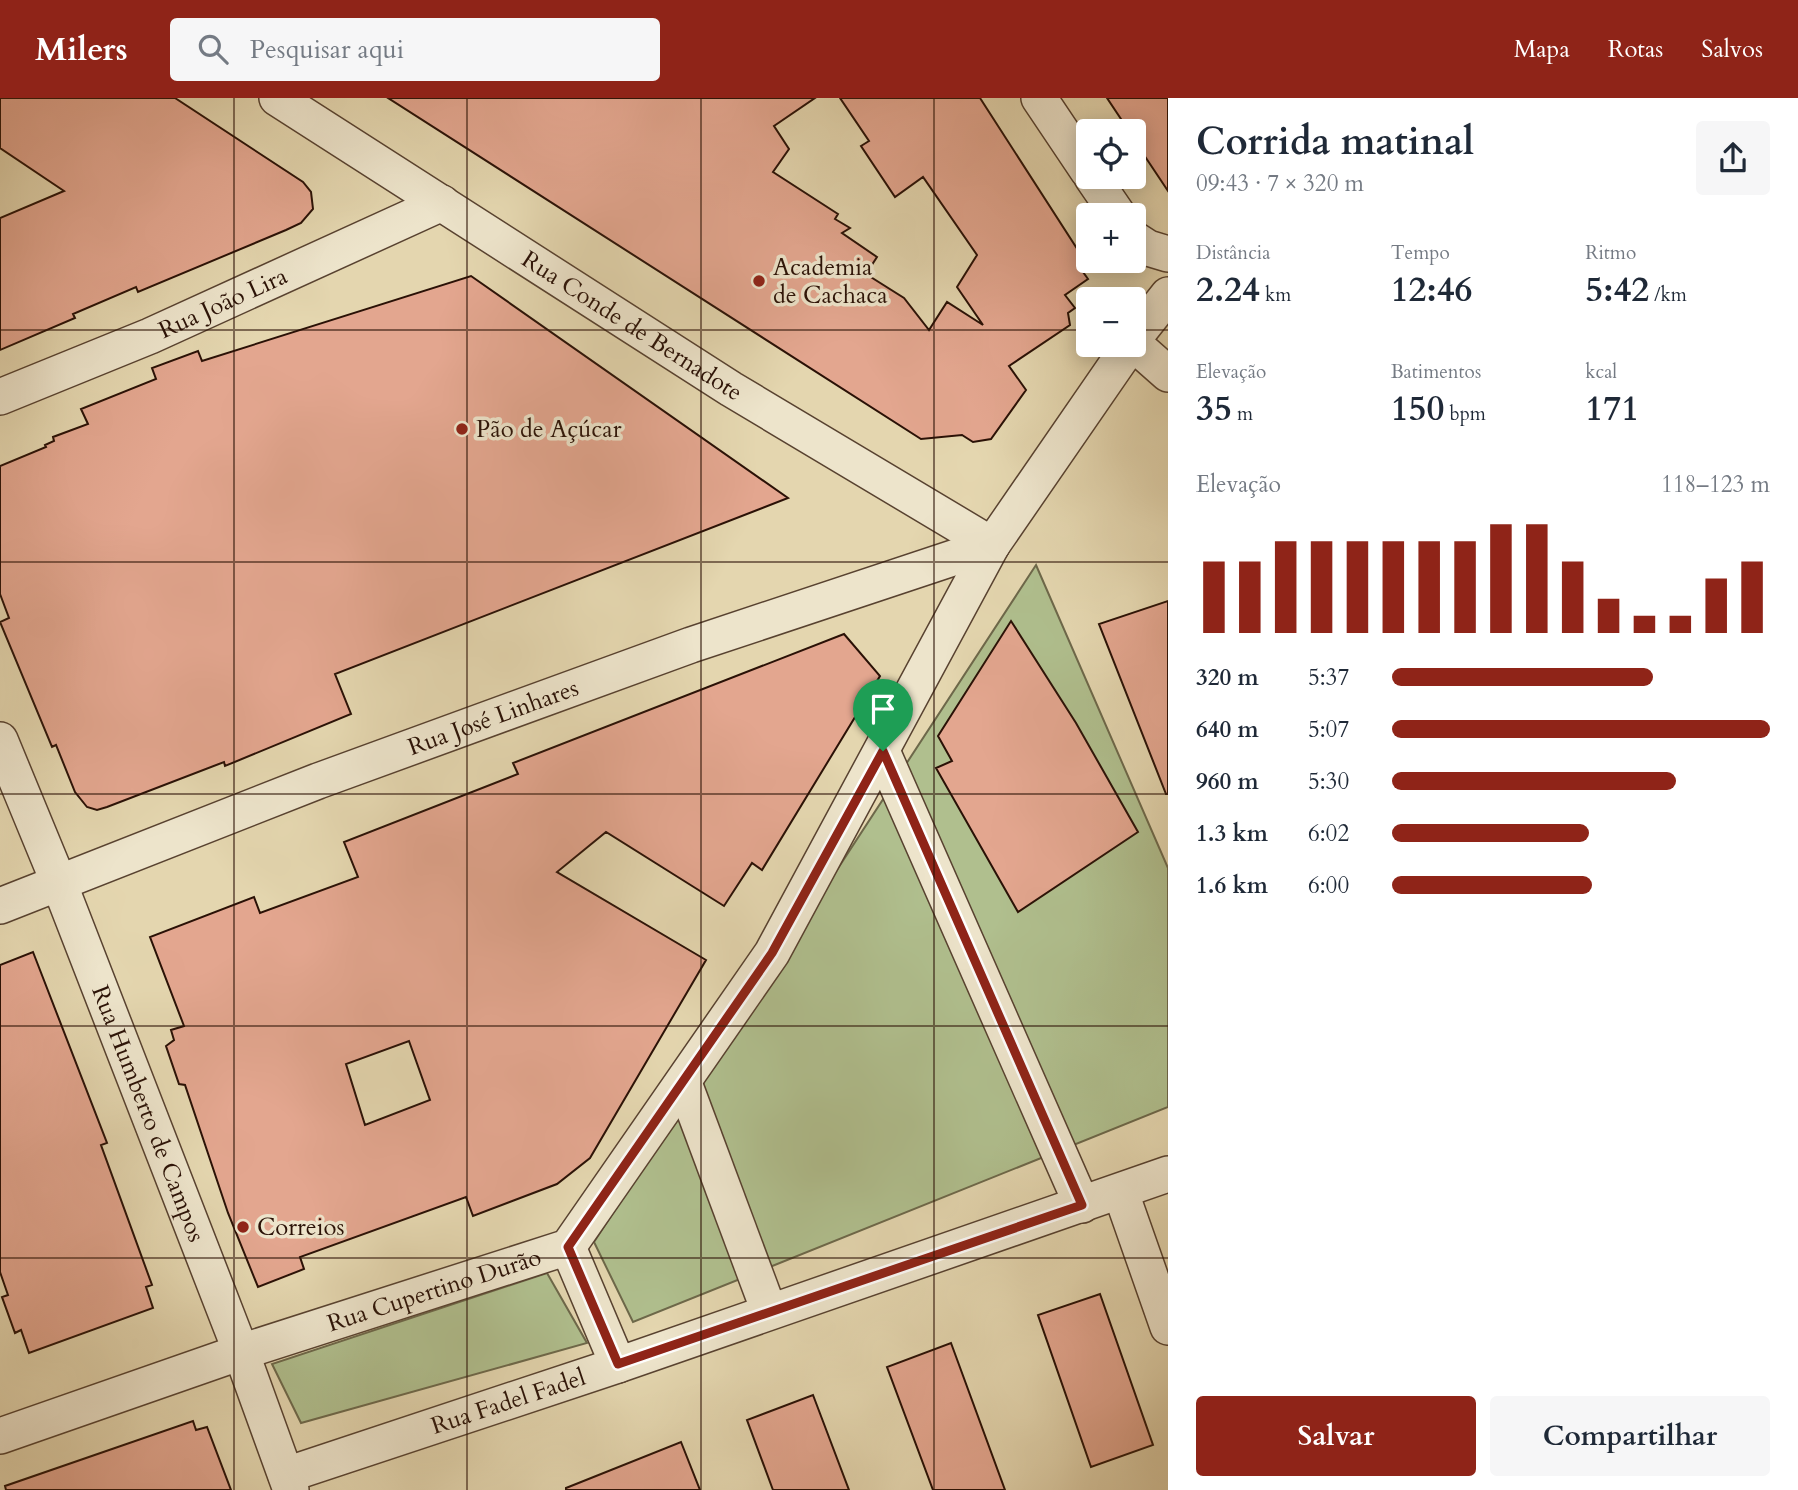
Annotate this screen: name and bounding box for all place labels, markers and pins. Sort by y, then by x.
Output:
place label: Academia de Cachaca [773,251,888,312]
marker: Academia de Cachaca [751,273,767,289]
place label: Pão de Açúcar [476,413,622,446]
marker: Pão de Açúcar [454,421,470,437]
pin [853,679,913,751]
place label: Correios [257,1211,344,1244]
marker: Correios [235,1219,251,1235]

